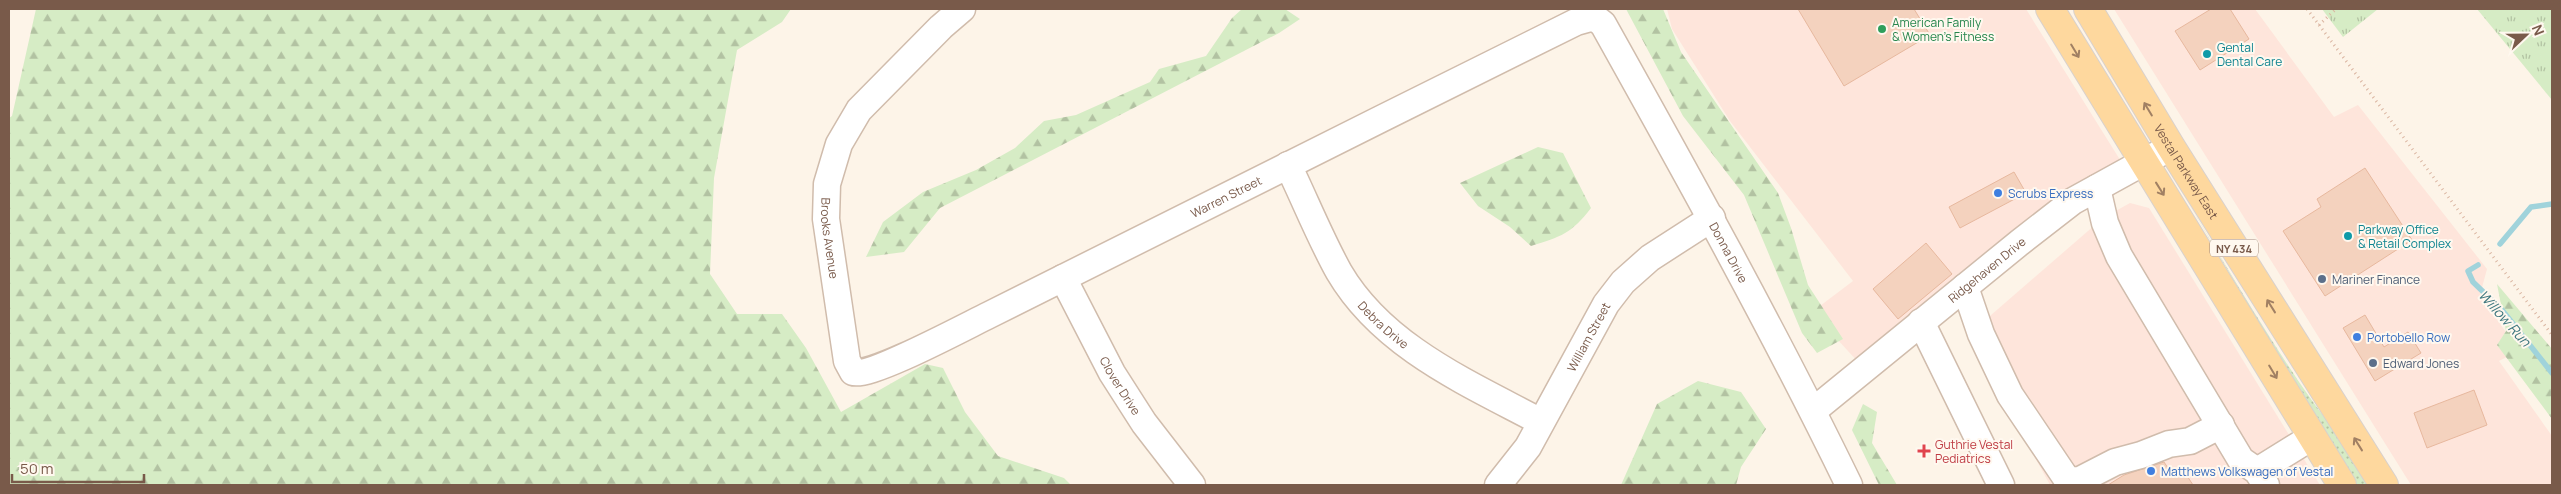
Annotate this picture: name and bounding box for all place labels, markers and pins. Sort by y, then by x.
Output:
place label: American Family & Women's Fitness [1892,14,1994,45]
marker: American Family & Women's Fitness [1876,23,1888,35]
place label: Gental Dental Care [2217,39,2282,70]
marker: Gental Dental Care [2201,48,2213,60]
place label: Scrubs Express [2008,185,2093,202]
marker: Scrubs Express [1992,187,2004,199]
place label: Parkway Office & Retail Complex [2358,221,2452,252]
marker: Parkway Office & Retail Complex [2342,230,2354,242]
place label: Mariner Finance [2332,271,2420,288]
marker: Mariner Finance [2316,273,2328,285]
place label: Portobello Row [2367,329,2450,346]
marker: Portobello Row [2351,331,2363,343]
place label: Edward Jones [2383,355,2459,372]
marker: Edward Jones [2367,357,2379,369]
place label: Guthrie Vestal Pediatrics [1935,436,2013,467]
marker: Guthrie Vestal Pediatrics [1917,444,1931,458]
place label: Matthews Volkswagen of Vestal [2161,463,2333,480]
marker: Matthews Volkswagen of Vestal [2145,465,2157,477]

